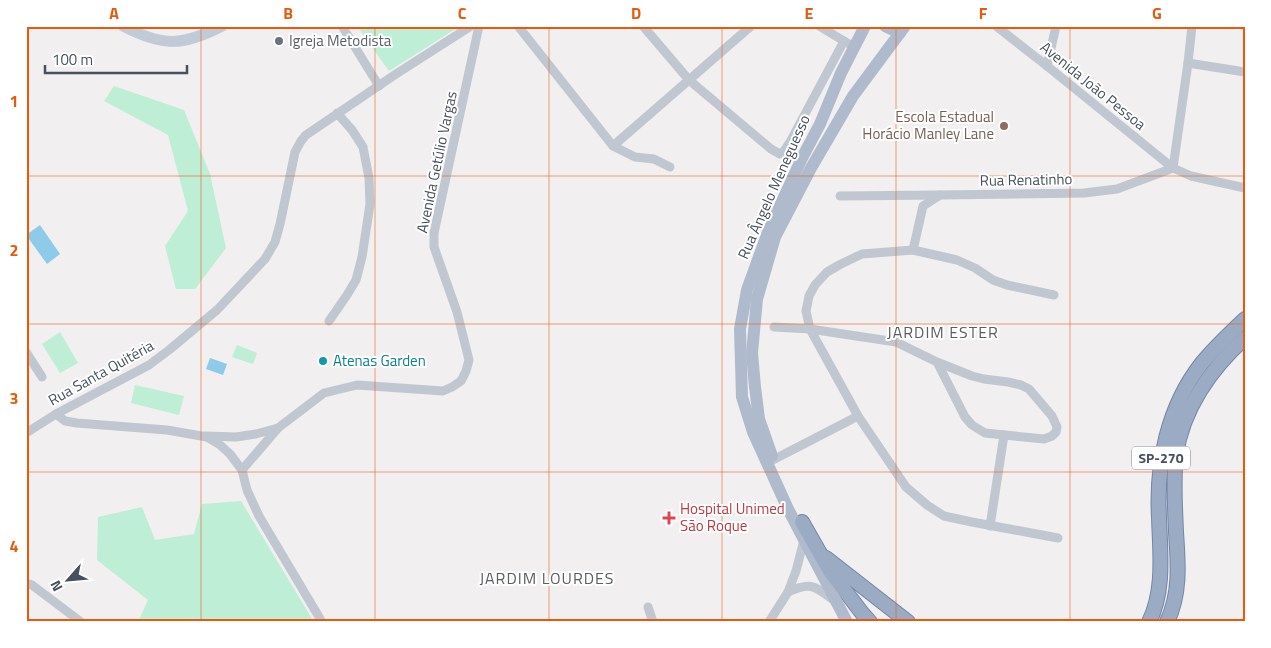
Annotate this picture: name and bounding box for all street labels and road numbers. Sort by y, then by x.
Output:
street label: Avenida João Pessoa [1036,36,1151,136]
street label: Avenida Getúlio Vargas [410,89,463,235]
street label: Rua Ângelo Meneguesso [731,111,816,263]
street label: Rua Renatinho [979,167,1073,192]
street label: Rua Santa Quitéria [44,334,158,411]
road number: SP-270 [1132,446,1190,469]

